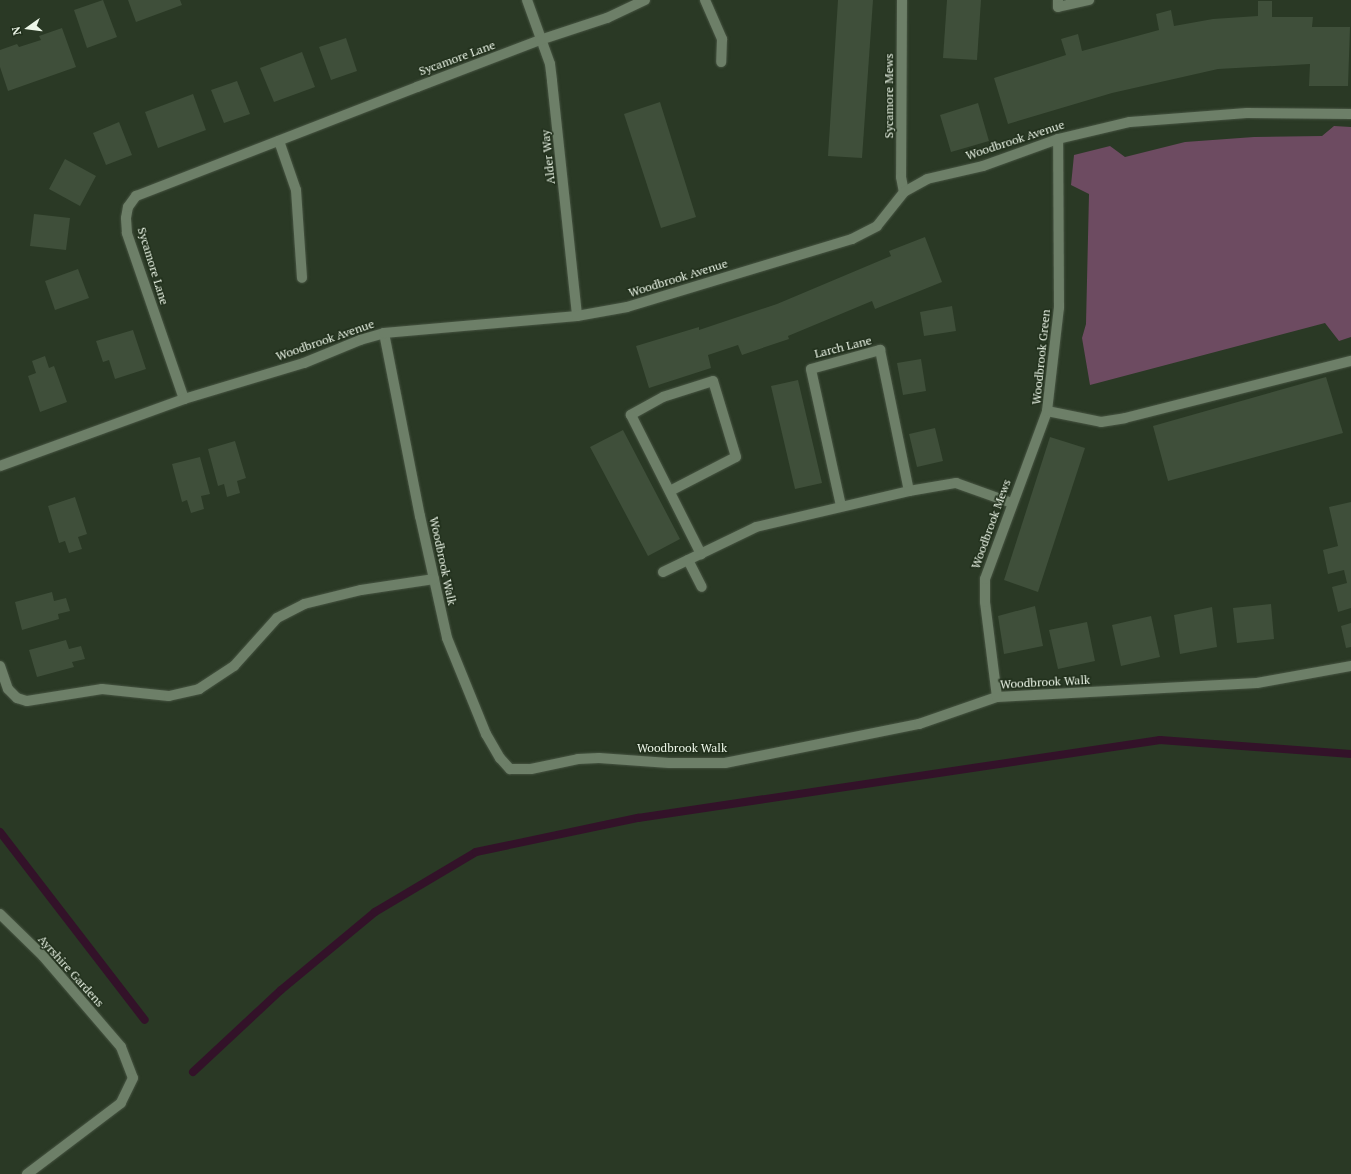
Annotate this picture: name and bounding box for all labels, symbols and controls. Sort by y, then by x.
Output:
north arrow [8,8,48,48]
text: N [9,25,24,37]
street label: Sycamore Lane [417,38,497,78]
street label: Sycamore Mews [882,54,896,138]
street label: Woodbrook Avenue [964,117,1066,163]
street label: Alder Way [538,129,558,185]
street label: Sycamore Lane [134,226,172,306]
street label: Woodbrook Avenue [627,256,729,300]
street label: Woodbrook Green [1029,309,1053,405]
street label: Woodbrook Avenue [274,316,376,364]
street label: Larch Lane [813,333,873,361]
street label: Woodbrook Mews [968,477,1014,571]
street label: Woodbrook Walk [427,515,459,607]
street label: Woodbrook Walk [1000,672,1090,692]
street label: Woodbrook Walk [637,741,727,755]
street label: Ayrshire Gardens [35,932,107,1010]

